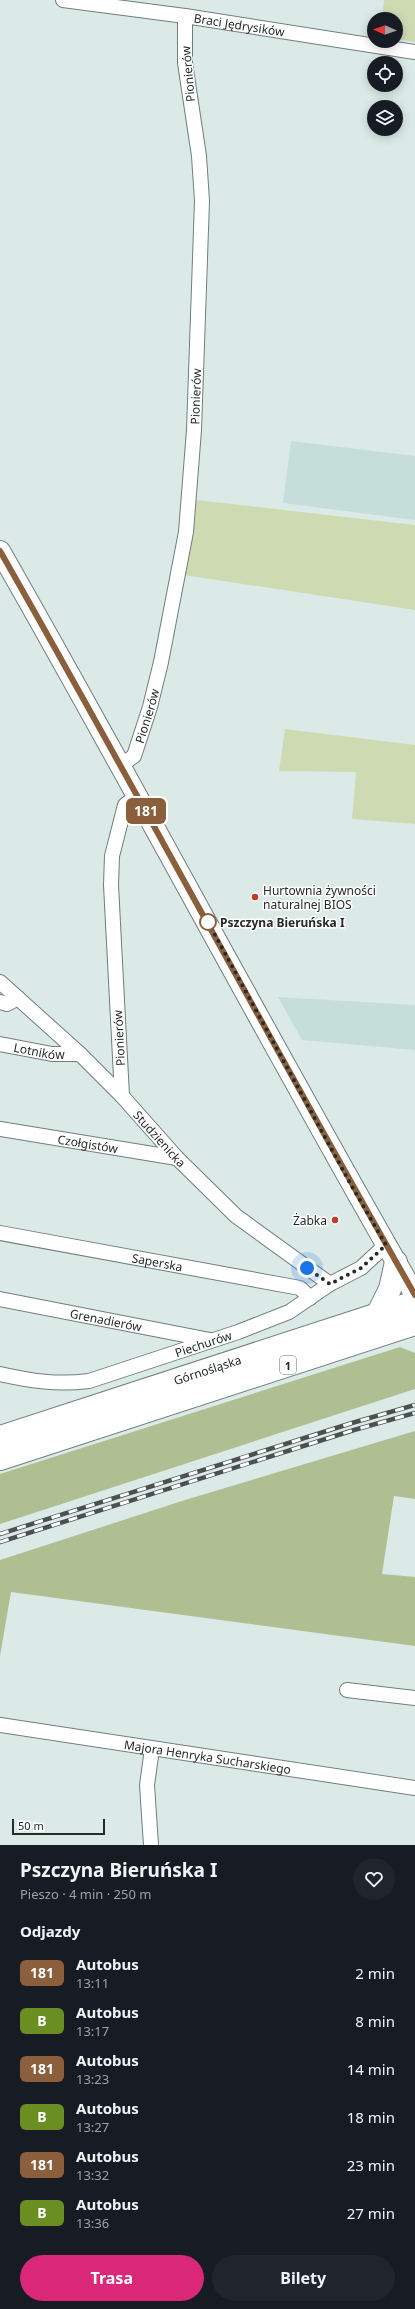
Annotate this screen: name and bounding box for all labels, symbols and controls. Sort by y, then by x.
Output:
street label: Braci Jędrysików [193,9,286,40]
north arrow [367,12,403,48]
map controls [367,12,403,136]
street label: Pionierów [177,45,199,103]
button: locate [367,56,403,92]
button: layers [367,100,403,136]
street label: Pionierów [186,367,205,425]
street label: Pionierów [130,686,163,745]
line badge: 181 [123,798,169,824]
text: 181 [134,801,158,820]
place label: Hurtownia żywności naturalnej BIOS [263,882,376,913]
marker: Hurtownia żywności naturalnej BIOS [250,892,260,902]
marker: Pszczyna Bieruńska I [199,913,217,931]
place label: Pszczyna Bieruńska I [220,914,345,931]
street label: Pionierów [109,1009,129,1066]
street label: Lotników [12,1038,65,1063]
street label: Studzienicka [130,1107,190,1171]
street label: Czołgistów [57,1130,120,1157]
place label: Żabka [293,1212,327,1229]
marker: Żabka [330,1215,340,1225]
street label: Saperska [131,1249,184,1275]
your location [297,1258,317,1278]
street label: Grenadierów [69,1304,144,1335]
street label: Piechurów [173,1326,234,1361]
street label: Górnośląska [171,1351,243,1388]
road number: 1 [280,1356,296,1374]
street label: Majora Henryka Sucharskiego [123,1735,292,1778]
scale bar [12,1817,105,1836]
text: 50 m [18,1818,44,1833]
text: Pszczyna Bieruńska I [20,1857,217,1883]
button: heart [353,1858,395,1900]
text: Pieszo · 4 min · 250 m [20,1885,151,1903]
text: Odjazdy [20,1921,80,1941]
text: Autobus [76,1954,139,1974]
text: 181 [30,1963,54,1982]
text: 2 min [355,1963,395,1983]
text: 13:11 [76,1974,109,1992]
text: Autobus [76,2002,139,2022]
text: B [37,2011,47,2030]
text: 8 min [355,2011,395,2031]
text: 13:17 [76,2022,109,2040]
text: Autobus [76,2050,139,2070]
text: 181 [30,2059,54,2078]
text: 14 min [347,2059,395,2079]
text: 13:23 [76,2070,109,2088]
text: Autobus [76,2098,139,2118]
text: B [37,2107,47,2126]
text: 18 min [347,2107,395,2127]
text: 13:27 [76,2118,109,2136]
text: Autobus [76,2146,139,2166]
text: 181 [30,2155,54,2174]
text: 23 min [347,2155,395,2175]
text: 13:32 [76,2166,109,2184]
text: Autobus [76,2194,139,2214]
text: B [37,2203,47,2222]
text: 27 min [347,2203,395,2223]
text: 13:36 [76,2214,109,2232]
button: Trasa [20,2255,204,2301]
button: Bilety [212,2255,395,2301]

